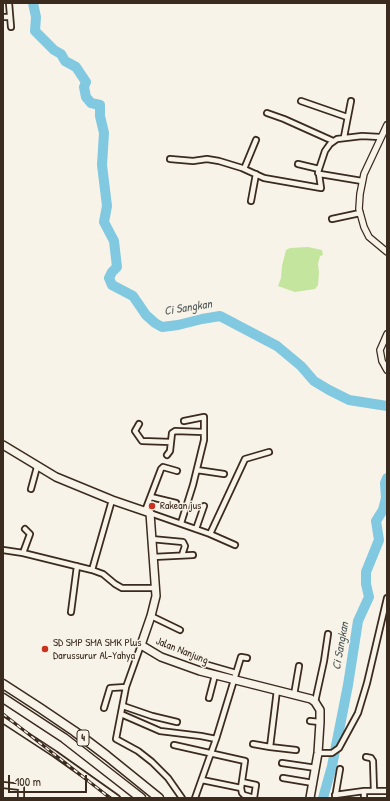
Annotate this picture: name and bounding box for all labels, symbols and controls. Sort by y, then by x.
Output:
water label: Ci Sangkan [163,297,213,319]
place label: Rakean jus [160,499,201,513]
marker: Rakean jus [147,501,157,511]
water label: Ci Sangkan [330,621,352,671]
street label: Jalan Nanjung [154,635,210,667]
place label: SD SMP SMA SMK Plus Darussurur Al-Yahya [53,636,141,662]
marker: SD SMP SMA SMK Plus Darussurur Al-Yahya [40,644,50,654]
road number: 4 [77,730,89,746]
scale bar [10,767,89,793]
text: 100 m [15,773,41,790]

